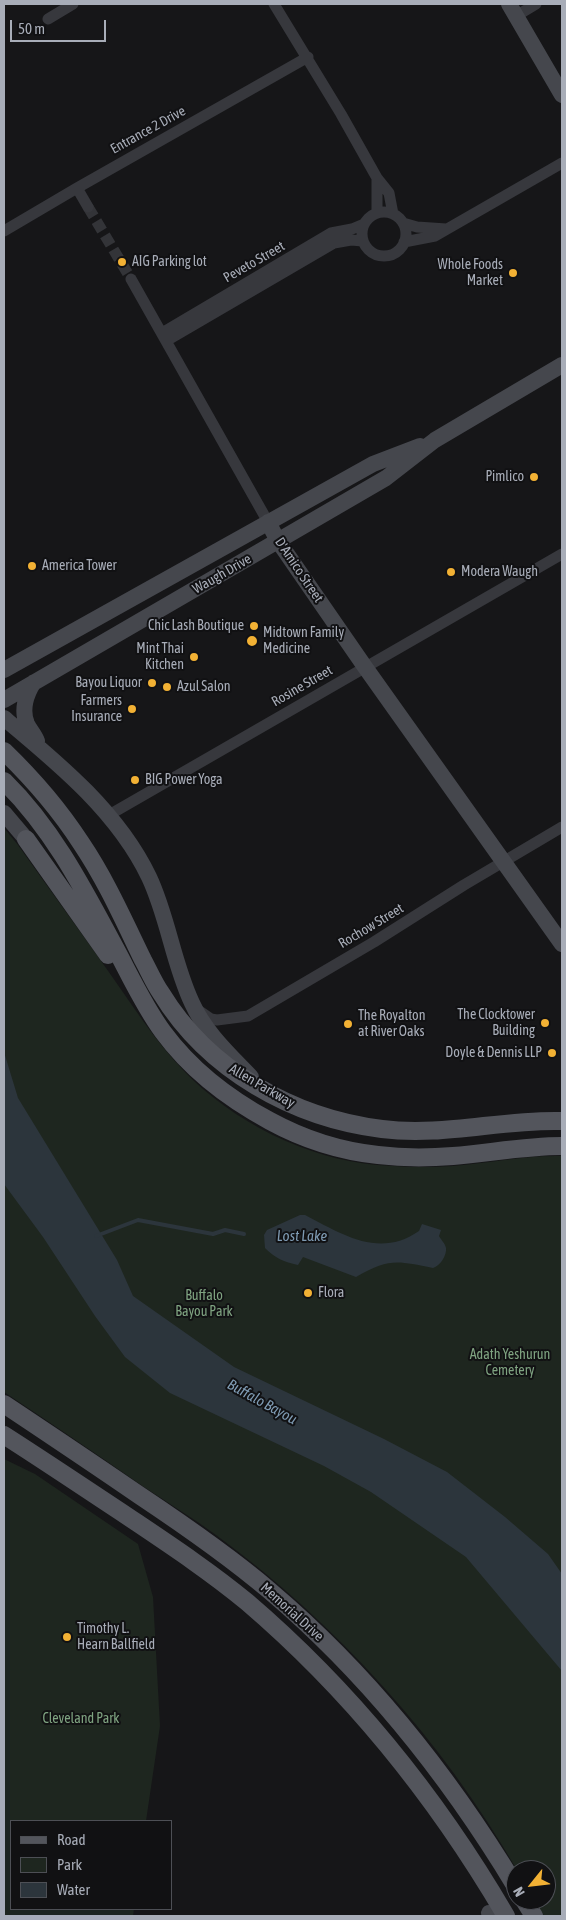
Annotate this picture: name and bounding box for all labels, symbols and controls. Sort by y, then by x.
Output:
scale bar [12,10,109,42]
text: 50 m [18,20,45,37]
street label: Entrance 2 Drive [108,103,188,157]
street label: Peveto Street [220,238,288,286]
place label: AIG Parking lot [132,254,207,270]
marker: AIG Parking lot [116,256,128,268]
place label: Whole Foods Market [438,257,503,290]
marker: Whole Foods Market [507,267,519,279]
place label: Pimlico [485,469,524,485]
marker: Pimlico [528,471,540,483]
street label: D'Amico Street [271,534,327,606]
street label: Waugh Drive [190,550,254,598]
place label: America Tower [42,558,117,574]
marker: America Tower [26,560,38,572]
place label: Modera Waugh [461,564,538,580]
marker: Modera Waugh [445,566,457,578]
place label: Chic Lash Boutique [148,618,244,634]
marker: Chic Lash Boutique [248,620,260,632]
place label: Midtown Family Medicine [263,625,344,658]
marker: Midtown Family Medicine [245,634,259,648]
place label: Mint Thai Kitchen [136,641,184,674]
marker: Mint Thai Kitchen [188,651,200,663]
street label: Rosine Street [269,662,335,710]
place label: Bayou Liquor [75,675,142,691]
marker: Bayou Liquor [146,677,158,689]
place label: Azul Salon [177,679,231,695]
marker: Azul Salon [161,681,173,693]
place label: Farmers Insurance [71,693,122,726]
marker: Farmers Insurance [126,703,138,715]
place label: BIG Power Yoga [145,772,223,788]
marker: BIG Power Yoga [129,774,141,786]
street label: Rochow Street [335,900,407,952]
place label: The Clocktower Building [457,1007,535,1040]
place label: The Royalton at River Oaks [358,1008,425,1040]
marker: The Clocktower Building [539,1017,551,1029]
marker: The Royalton at River Oaks [342,1018,354,1030]
place label: Doyle & Dennis LLP [445,1045,542,1061]
marker: Doyle & Dennis LLP [546,1047,558,1059]
street label: Allen Parkway [226,1060,298,1112]
water label: Lost Lake [277,1227,327,1245]
place label: Flora [318,1285,344,1301]
marker: Flora [302,1287,314,1299]
park label: Buffalo Bayou Park [175,1288,233,1320]
park label: Adath Yeshurun Cemetery [470,1347,550,1380]
water label: Buffalo Bayou [224,1376,300,1428]
street label: Memorial Drive [257,1579,327,1645]
place label: Timothy L. Hearn Ballfield [77,1621,155,1654]
marker: Timothy L. Hearn Ballfield [61,1631,73,1643]
park label: Cleveland Park [42,1711,120,1727]
legend [10,1820,172,1910]
text: Road [57,1831,86,1848]
text: Park [57,1856,82,1873]
north arrow [506,1860,556,1910]
text: Water [57,1881,90,1898]
text: N [510,1884,528,1899]

